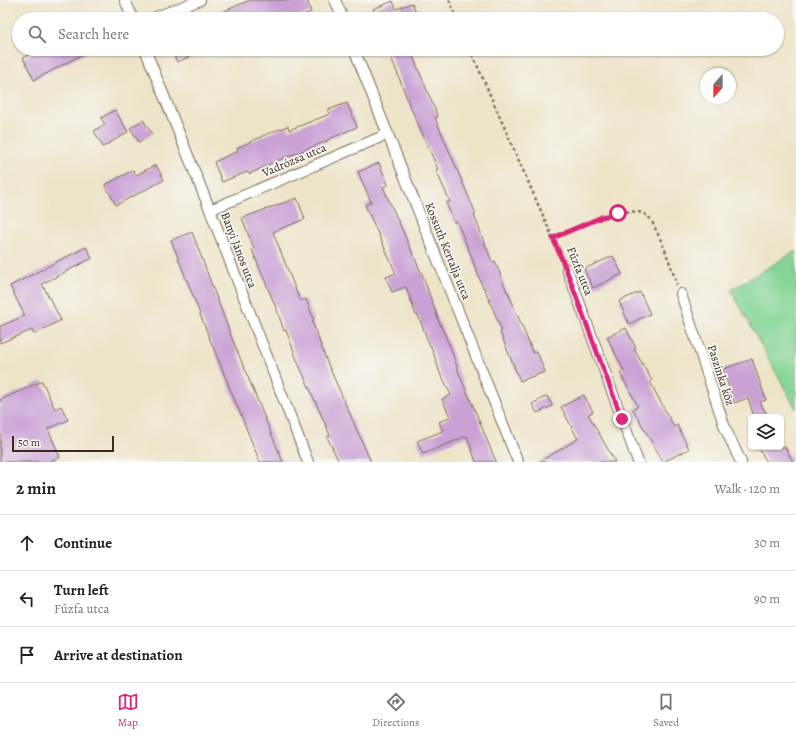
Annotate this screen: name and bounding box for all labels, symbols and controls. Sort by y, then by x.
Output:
search box [12,12,784,56]
icon: search [26,23,48,45]
text: Search here [58,24,129,44]
north arrow [700,68,736,104]
street label: Vadrózsa utca [259,139,329,181]
street label: Kossuth Kertalja utca [421,200,475,302]
route start [609,204,627,222]
street label: Banyi János utca [217,210,261,291]
street label: Fűzfa utca [563,244,597,298]
street label: Paszinka köz [704,342,738,408]
route end [613,410,631,428]
map controls [748,414,784,450]
button: layers [748,414,784,450]
scale bar [12,434,114,453]
text: 50 m [18,435,40,450]
text: 2 min [16,477,56,500]
text: Walk · 120 m [715,480,780,497]
icon: ahead [16,532,38,554]
text: Continue [54,533,112,553]
text: 30 m [754,534,780,551]
text: Turn left [54,580,109,600]
icon: left [16,588,38,610]
text: 90 m [754,590,780,607]
text: Fűzfa utca [54,600,109,617]
icon: arrive [16,644,38,666]
text: Arrive at destination [54,645,183,665]
tab: Map [117,691,139,730]
tab: Directions [372,691,420,730]
tab: Saved [653,691,679,730]

